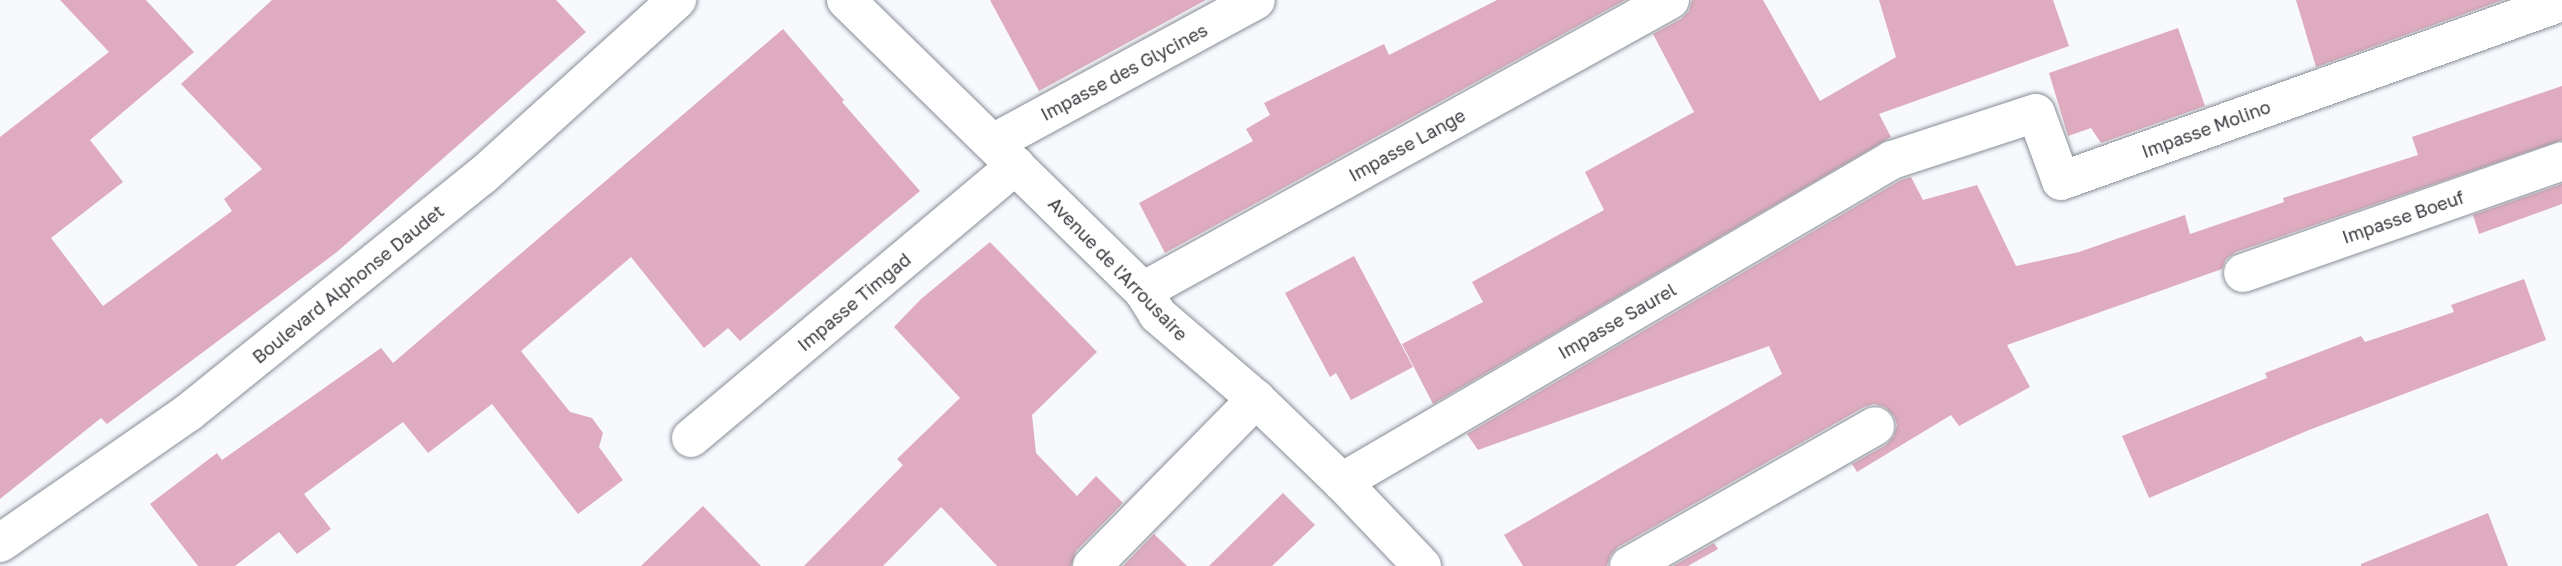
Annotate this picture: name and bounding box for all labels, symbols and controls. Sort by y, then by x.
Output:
street label: Impasse des Glycines [1037,19,1211,125]
street label: Impasse Molino [2139,96,2273,162]
street label: Impasse Lange [1345,104,1469,186]
street label: Impasse Boeuf [2339,186,2467,248]
street label: Avenue de l'Arrousaire [1044,193,1192,345]
street label: Boulevard Alphonse Daudet [248,200,448,368]
street label: Impasse Timgad [793,248,915,356]
street label: Impasse Saurel [1554,279,1680,363]

